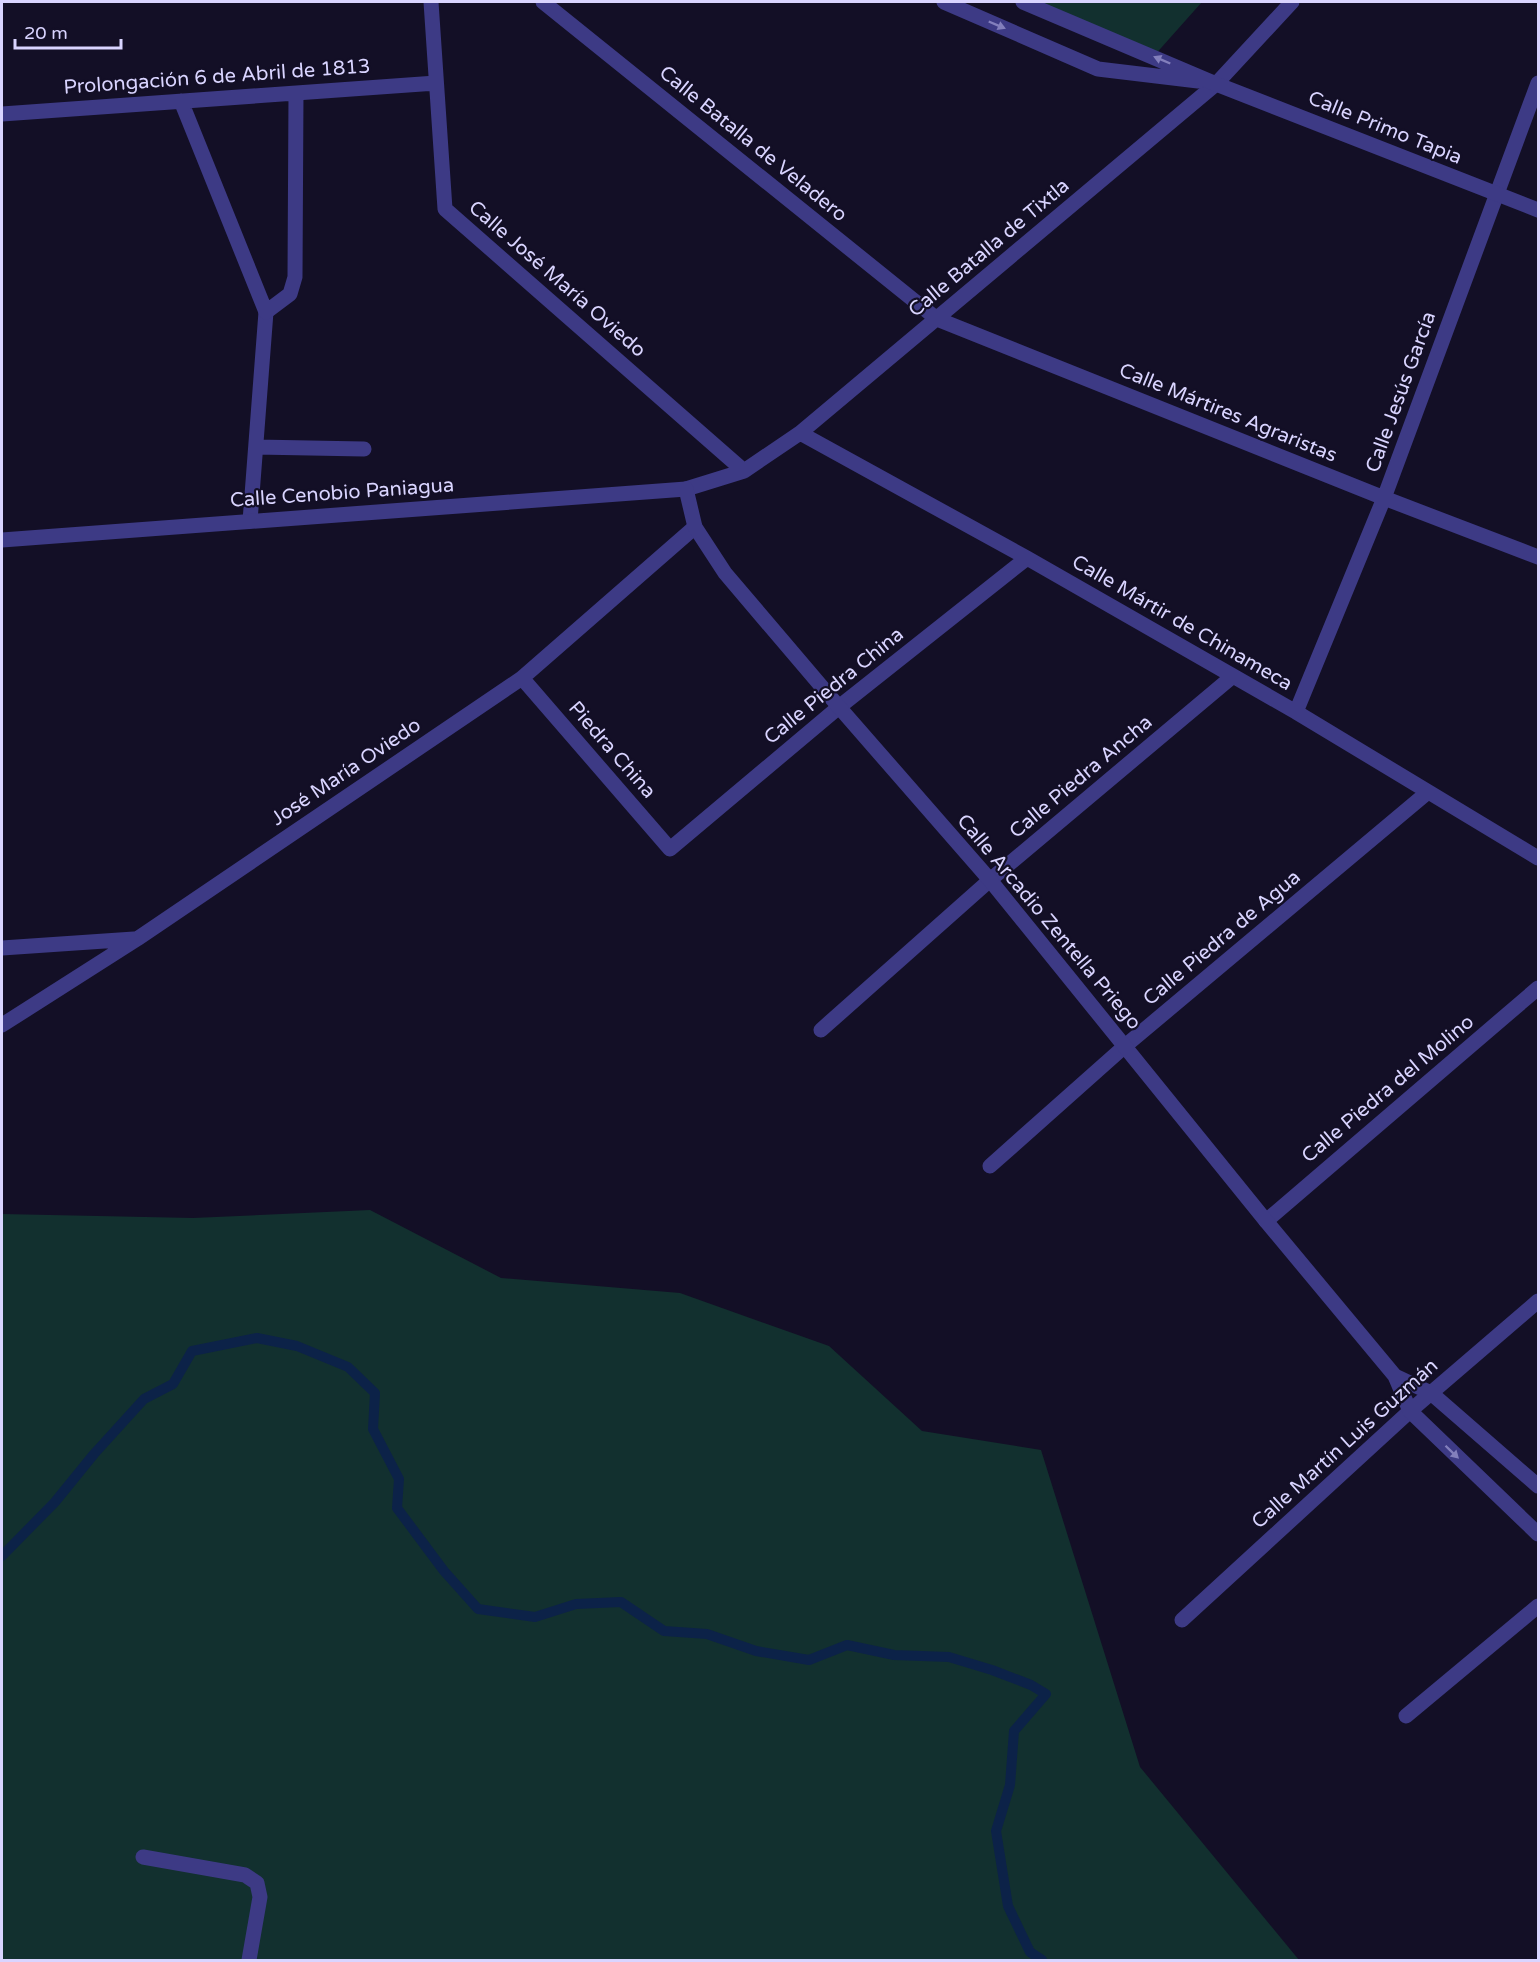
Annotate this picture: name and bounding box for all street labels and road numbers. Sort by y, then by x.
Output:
street label: Prolongación 6 de Abril de 1813 [63,54,371,100]
street label: Calle Batalla de Veladero [654,61,852,227]
street label: Calle Primo Tapia [1305,86,1465,170]
street label: Calle Batalla de Tixtla [904,174,1074,322]
street label: Calle José María Oviedo [464,196,650,362]
street label: Calle Jesús García [1361,308,1441,476]
street label: Calle Mártires Agraristas [1116,358,1340,468]
street label: Calle Cenobio Paniagua [229,473,455,513]
street label: Calle Mártir de Chinameca [1068,550,1296,696]
street label: Calle Piedra China [759,622,909,750]
street label: Piedra China [563,697,661,803]
street label: Calle Piedra Ancha [1005,710,1157,844]
street label: José María Oviedo [267,713,425,831]
street label: Calle Arcadio Zentella Priego [952,809,1146,1035]
street label: Calle Piedra de Agua [1139,865,1305,1011]
street label: Calle Piedra del Molino [1297,1010,1479,1168]
street label: Calle Martín Luis Guzmán [1247,1354,1443,1534]

